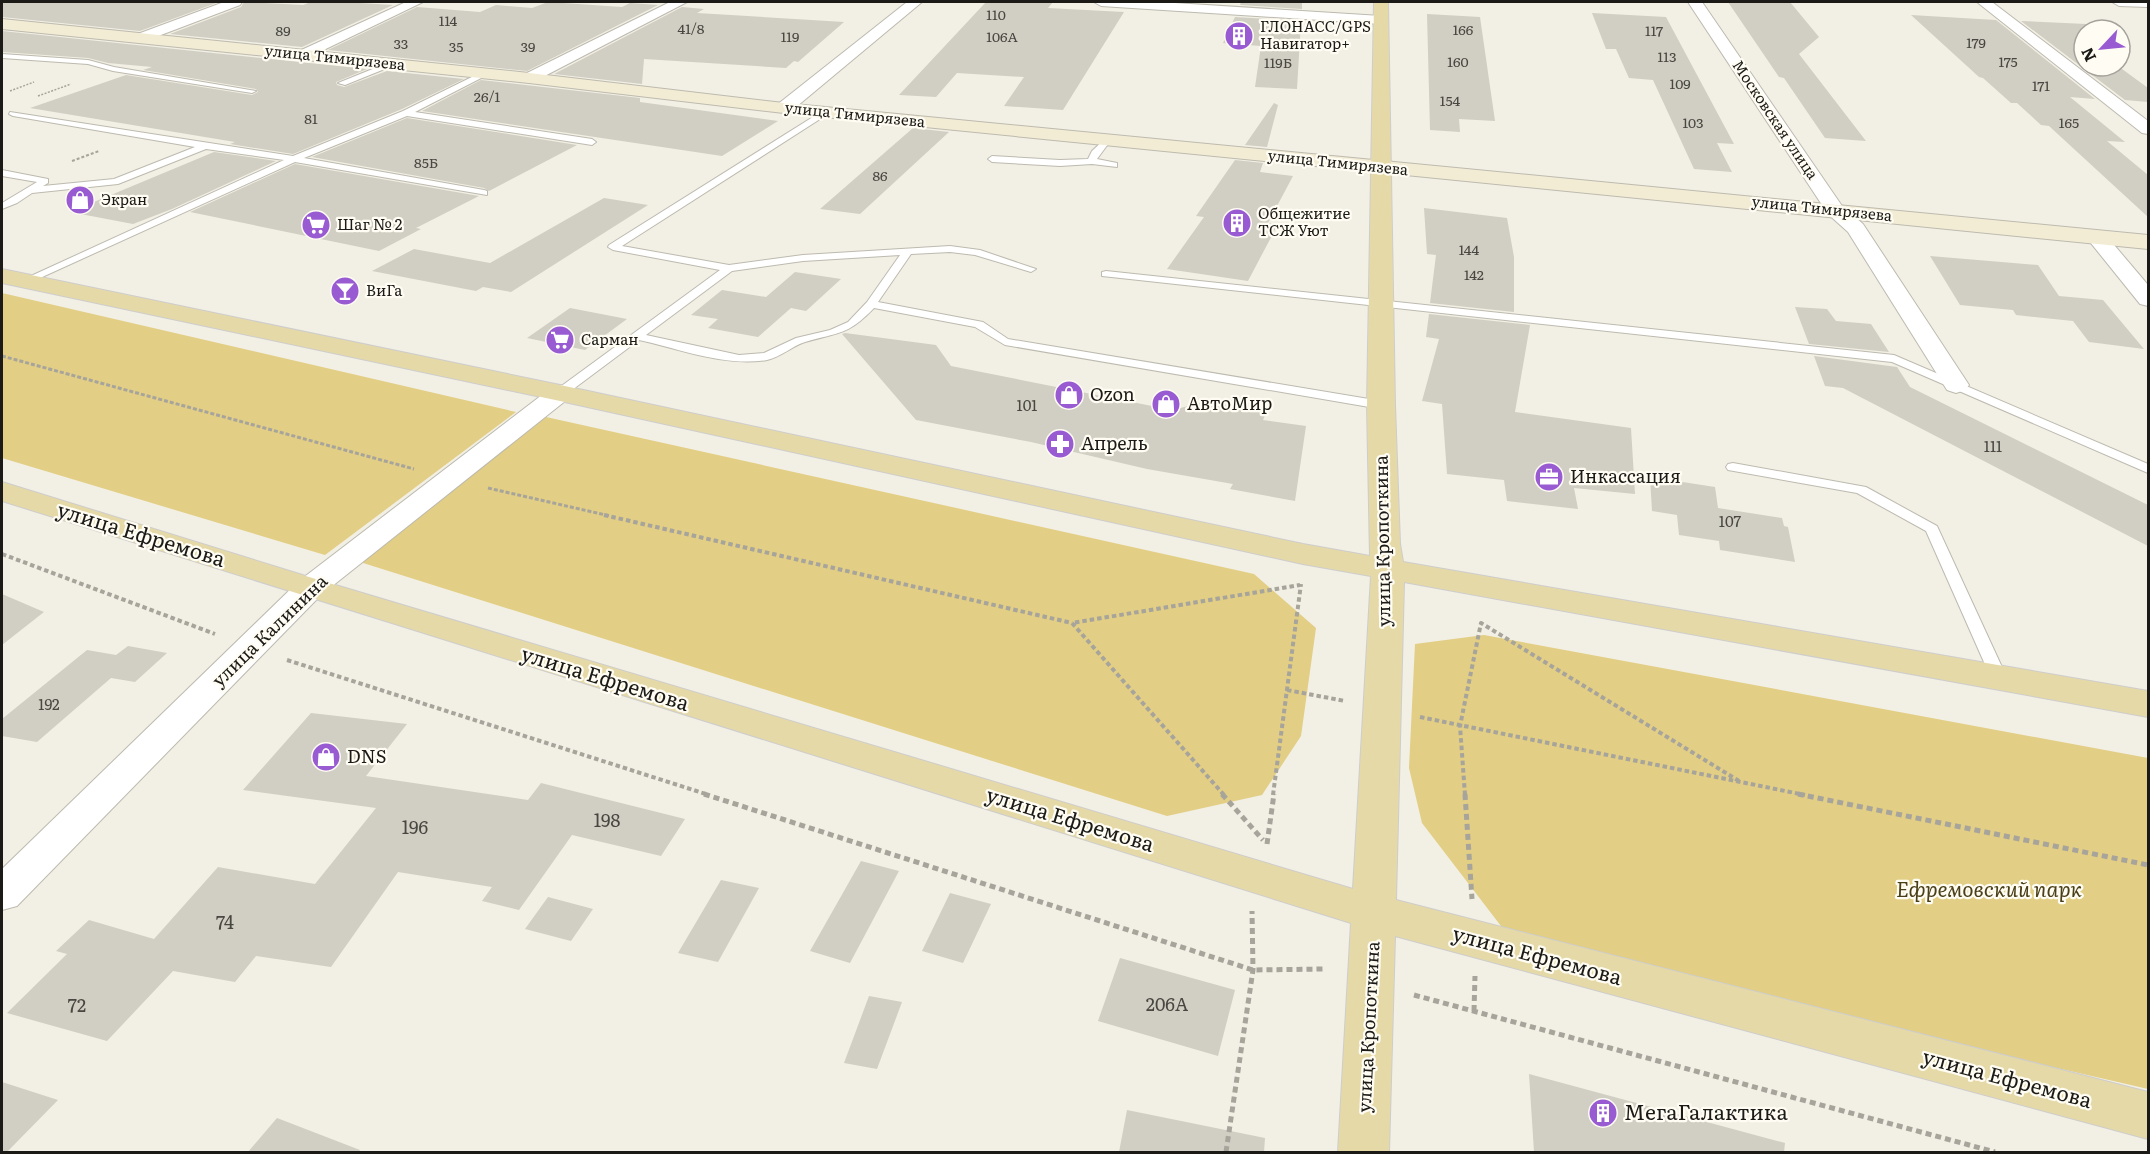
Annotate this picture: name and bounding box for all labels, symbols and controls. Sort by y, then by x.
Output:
house number: 110 [986,4,1006,24]
house number: 114 [439,10,458,30]
place label: ГЛОНАСС/GPS Навигатор+ [1260,14,1371,54]
house number: 41/8 [677,18,705,38]
north arrow [2072,18,2132,78]
house number: 166 [1453,19,1474,39]
house number: 89 [275,20,291,40]
building icon: ГЛОНАСС/GPS Навигатор+ [1223,20,1255,52]
house number: 117 [1645,20,1663,40]
house number: 119 [781,26,799,46]
house number: 106А [986,26,1019,46]
house number: 179 [1966,32,1986,52]
house number: 33 [394,33,408,53]
house number: 35 [449,36,463,56]
house number: 39 [521,36,535,56]
street label: улица Тимирязева [264,38,407,75]
text: N [2074,44,2101,66]
house number: 113 [1658,46,1676,66]
house number: 160 [1447,51,1469,71]
house number: 175 [1998,51,2018,71]
house number: 119Б [1264,52,1292,72]
street label: Московская улица [1728,55,1825,184]
house number: 109 [1669,73,1691,93]
house number: 171 [2032,75,2050,95]
house number: 26/1 [474,86,500,106]
house number: 154 [1440,90,1461,110]
street label: улица Тимирязева [784,95,927,132]
house number: 81 [304,108,318,128]
house number: 103 [1682,112,1704,132]
house number: 165 [2059,112,2079,132]
street label: улица Тимирязева [1267,143,1410,180]
house number: 85Б [414,152,438,172]
house number: 86 [872,165,888,185]
shop icon: Экран [64,184,96,216]
place label: Экран [101,187,147,210]
street label: улица Тимирязева [1751,189,1894,226]
place label: Общежитие ТСЖ Уют [1258,201,1350,241]
building icon: Общежитие ТСЖ Уют [1221,207,1253,239]
supermarket icon: Шаг № 2 [300,209,332,241]
place label: Шаг № 2 [337,212,403,235]
house number: 144 [1459,239,1480,259]
house number: 142 [1464,264,1484,284]
bar icon: ВиГа [329,275,361,307]
place label: ВиГа [366,278,403,301]
supermarket icon: Сарман [544,324,576,356]
place label: Сарман [581,327,638,350]
shop icon: Ozon [1053,379,1085,411]
place label: Ozon [1090,380,1135,407]
shop icon: АвтоМир [1150,388,1182,420]
place label: АвтоМир [1187,389,1272,416]
house number: 101 [1017,393,1037,416]
pharmacy icon: Апрель [1044,428,1076,460]
place label: Апрель [1081,429,1148,456]
house number: 111 [1984,434,2002,457]
street label: улица Кропоткина [1366,455,1396,627]
office icon: Инкассация [1533,461,1565,493]
place label: Инкассация [1570,462,1681,489]
street label: улица Ефремова [54,492,230,573]
house number: 107 [1719,509,1742,532]
street label: улица Калинина [205,567,333,692]
street label: улица Ефремова [518,636,694,717]
house number: 192 [38,692,60,715]
shop icon: DNS [310,741,342,773]
place label: DNS [347,742,387,769]
street label: улица Ефремова [983,777,1159,858]
house number: 198 [594,806,620,833]
house number: 196 [402,813,429,840]
park label: Ефремовский парк [1896,872,2083,903]
house number: 74 [216,908,234,935]
street label: улица Ефремова [1449,916,1627,991]
street label: улица Кропоткина [1350,940,1385,1113]
house number: 206А [1146,990,1188,1017]
house number: 72 [68,991,86,1018]
street label: улица Ефремова [1919,1039,2097,1114]
place label: МегаГалактика [1624,1095,1788,1126]
building icon: МегаГалактика [1587,1097,1619,1129]

